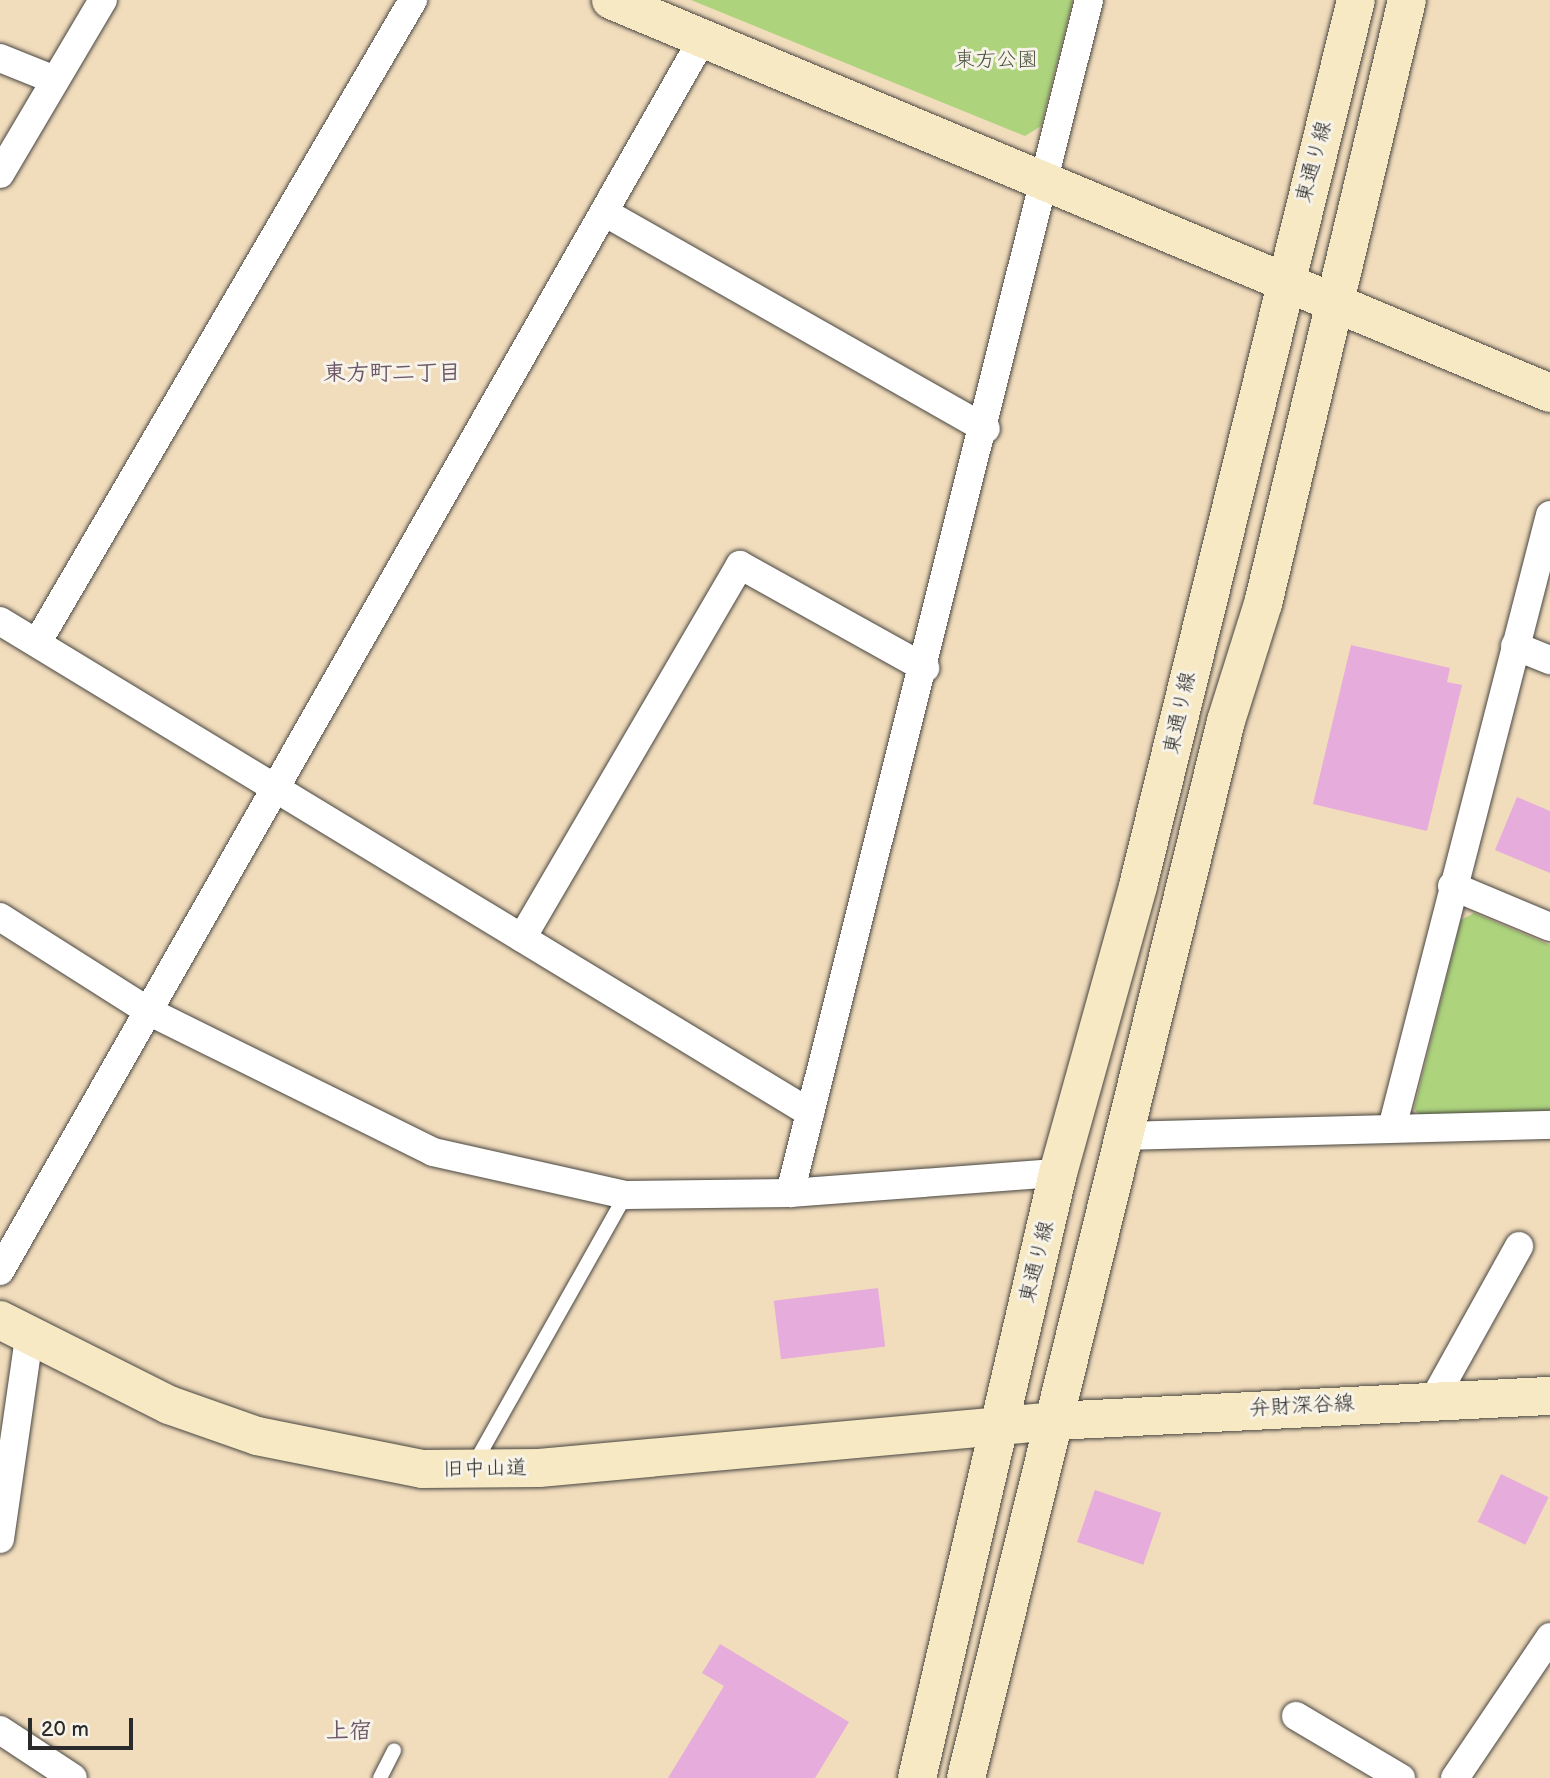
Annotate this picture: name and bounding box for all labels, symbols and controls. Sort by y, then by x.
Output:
park label: 東方公園 [954,47,1038,73]
street label: 東通り線 [1291,118,1337,206]
district label: 東方町二丁目 [323,359,461,387]
street label: 東通り線 [1159,669,1201,757]
street label: 東通り線 [1015,1218,1059,1306]
street label: 弁財深谷線 [1249,1391,1355,1421]
street label: 旧中山道 [443,1456,527,1482]
scale bar [32,1704,136,1748]
text: 20 m [41,1717,89,1742]
district label: 上宿 [326,1717,372,1745]

